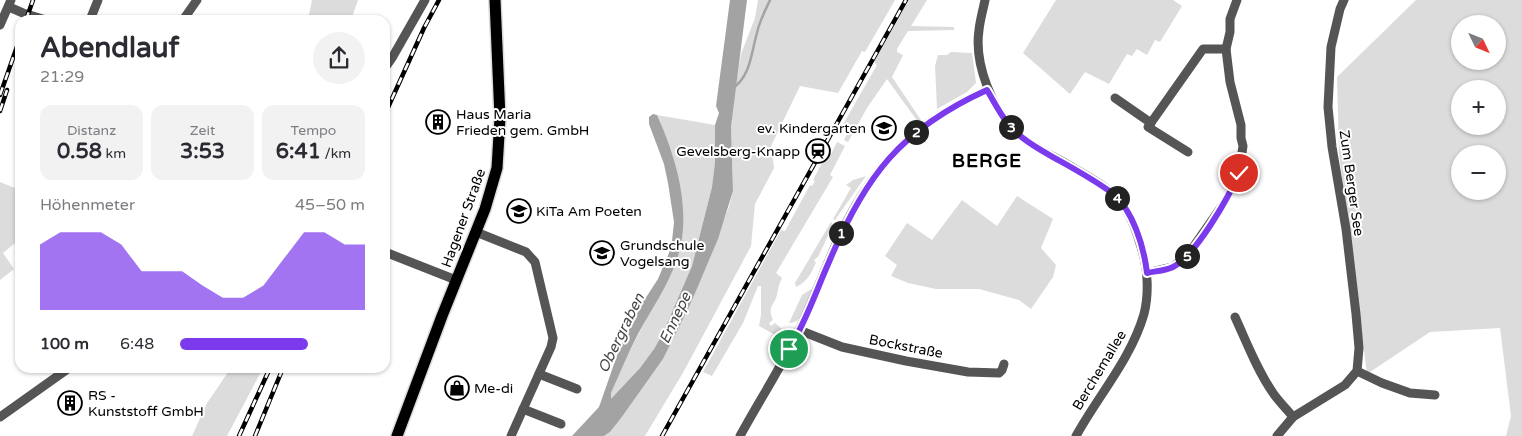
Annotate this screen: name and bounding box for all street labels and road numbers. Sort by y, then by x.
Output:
street label: Zum Berger See [1336,129,1367,237]
street label: Hagener Straße [438,166,489,270]
street label: Berchemallee [1069,327,1130,413]
street label: Bockstraße [868,331,944,362]

